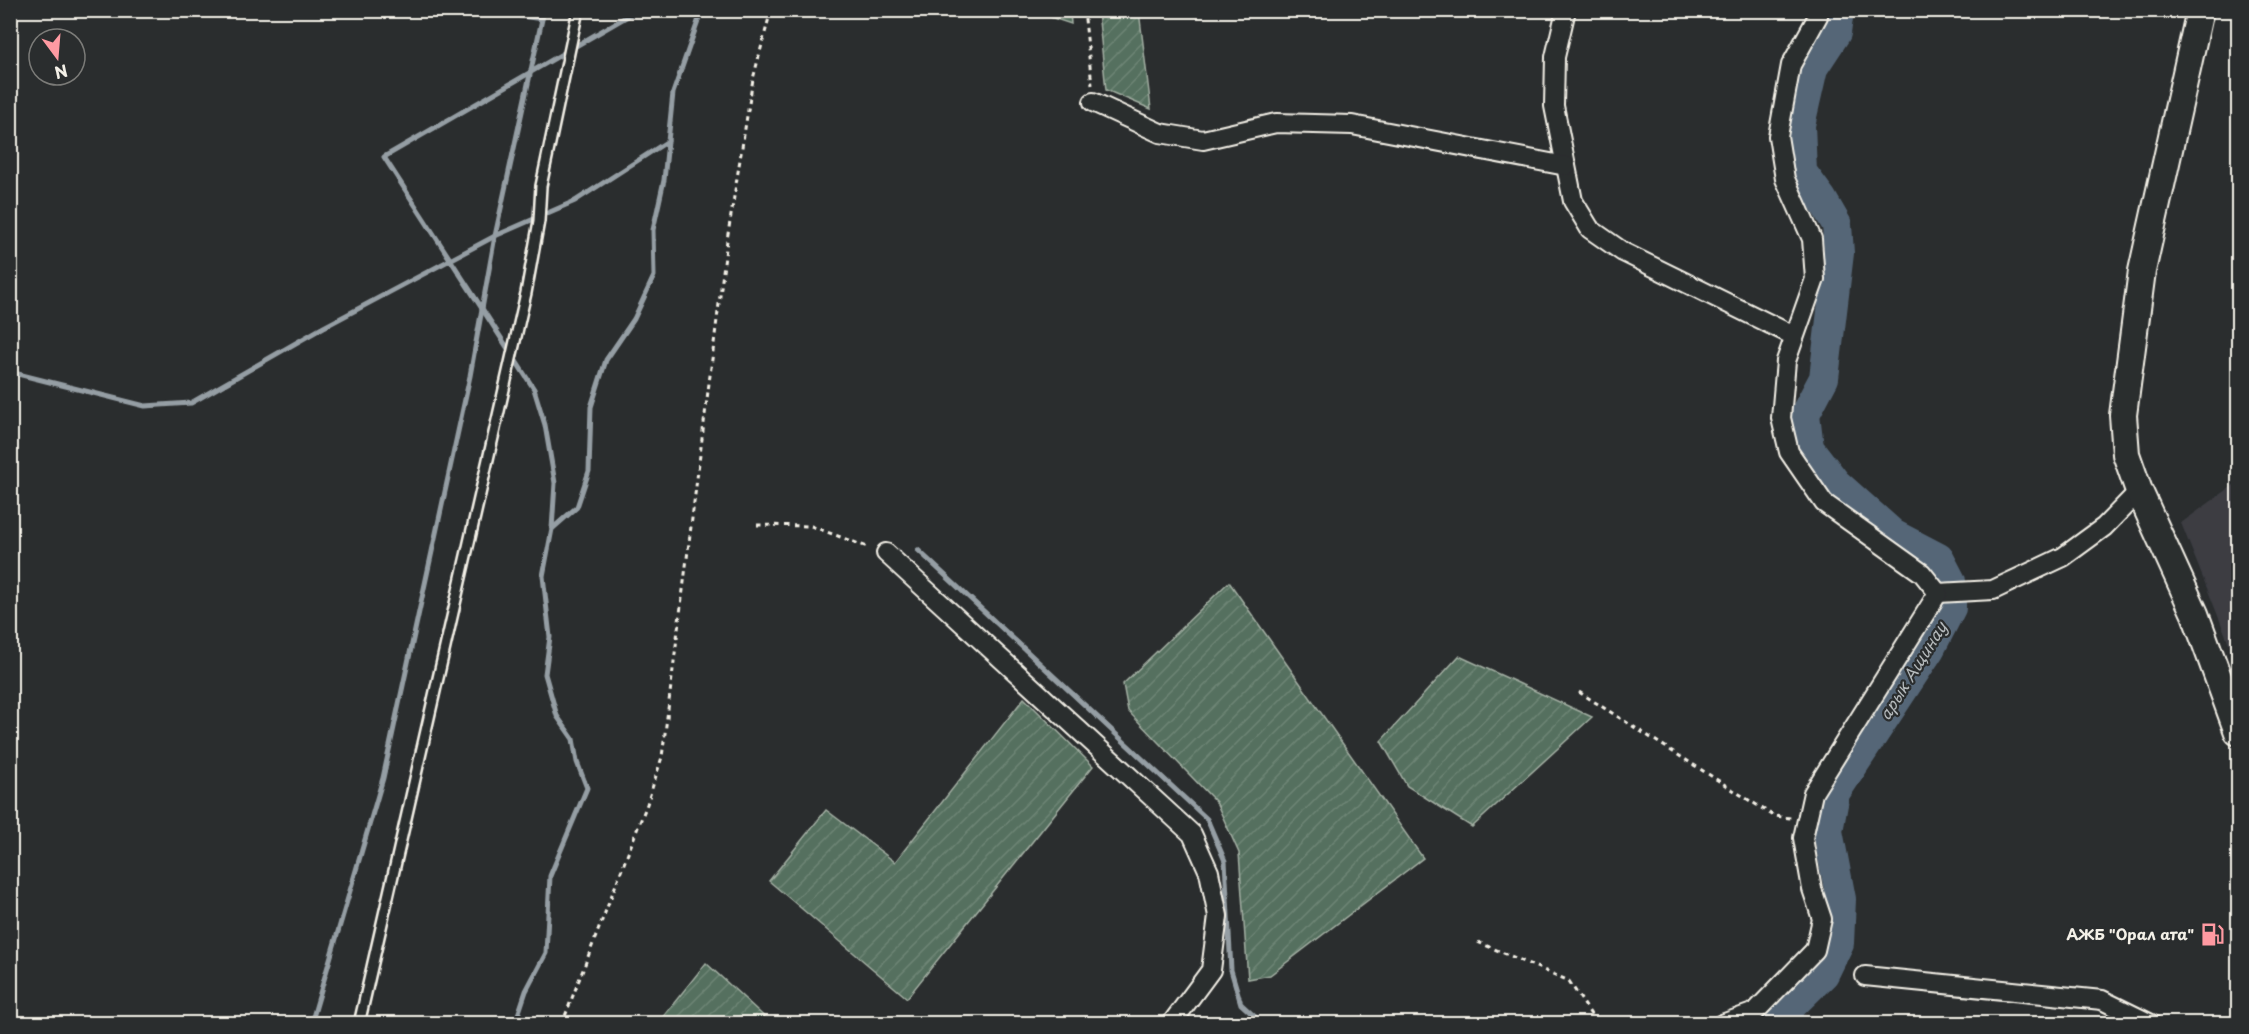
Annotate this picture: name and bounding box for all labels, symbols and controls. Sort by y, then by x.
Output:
north arrow [27,27,87,87]
text: N [52,59,71,86]
water label: арык Ащинау [1872,615,1953,724]
place label: АЖБ "Орал ата" [2067,922,2194,945]
fuel station icon: АЖБ "Орал ата" [2199,922,2225,948]

